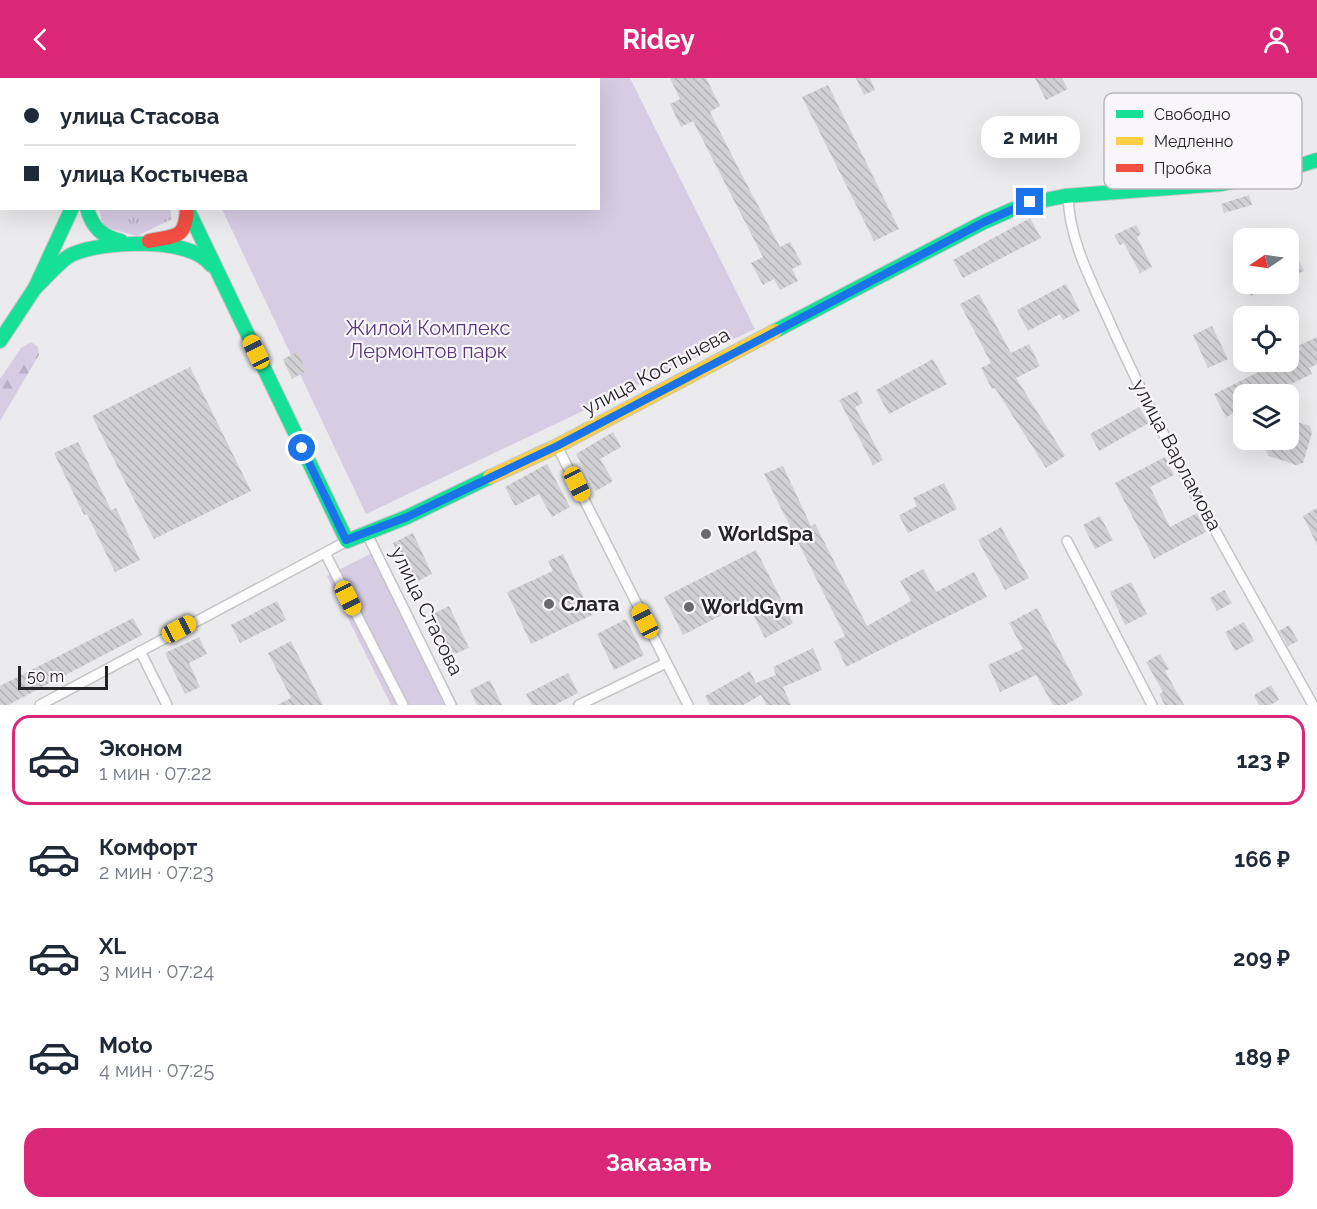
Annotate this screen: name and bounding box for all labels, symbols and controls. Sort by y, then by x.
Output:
icon: back [24,23,57,56]
icon: person [1260,23,1293,56]
text: Ridey [622,24,695,55]
legend [1104,93,1302,189]
text: улица Стасова [60,103,219,129]
text: Свободно [1154,105,1230,124]
callout: 2 мин [980,115,1080,157]
text: 2 мин [1003,125,1058,149]
text: Медленно [1154,132,1233,151]
text: Пробка [1154,159,1212,178]
text: улица Костычева [60,161,248,187]
route end [1016,188,1043,215]
north arrow [1233,228,1299,294]
map controls [1233,228,1299,450]
button: locate [1233,306,1299,372]
park label: Жилой Комплекс Лермонтов парк [345,316,511,363]
street label: улица Костычева [578,322,734,420]
car [240,332,272,372]
street label: улица Варламова [1127,375,1227,535]
button: layers [1233,384,1299,450]
route start [288,434,315,461]
car [561,464,593,504]
place label: WorldSpa [718,522,813,546]
marker: WorldSpa [699,527,713,541]
street label: улица Стасова [385,543,469,679]
car [332,578,364,618]
place label: Слата [561,592,619,616]
place label: WorldGym [701,595,804,619]
marker: Слата [542,597,556,611]
marker: WorldGym [682,600,696,614]
car [629,601,661,641]
car [159,613,199,645]
scale bar [18,663,108,690]
text: 50 m [27,667,64,686]
icon: car [27,733,81,787]
text: Эконом [99,735,183,761]
text: 123 ₽ [1236,747,1290,773]
text: 1 мин · 07:22 [99,761,212,785]
icon: car [27,832,81,886]
text: Комфорт [99,834,197,860]
text: 166 ₽ [1234,846,1290,872]
text: 2 мин · 07:23 [99,860,214,884]
icon: car [27,931,81,985]
text: XL [99,933,126,959]
text: 209 ₽ [1233,945,1290,971]
text: 3 мин · 07:24 [99,959,214,983]
icon: car [27,1030,81,1084]
text: Moto [99,1032,153,1058]
text: 189 ₽ [1235,1044,1290,1070]
text: 4 мин · 07:25 [99,1058,214,1082]
button: Заказать [24,1128,1293,1197]

